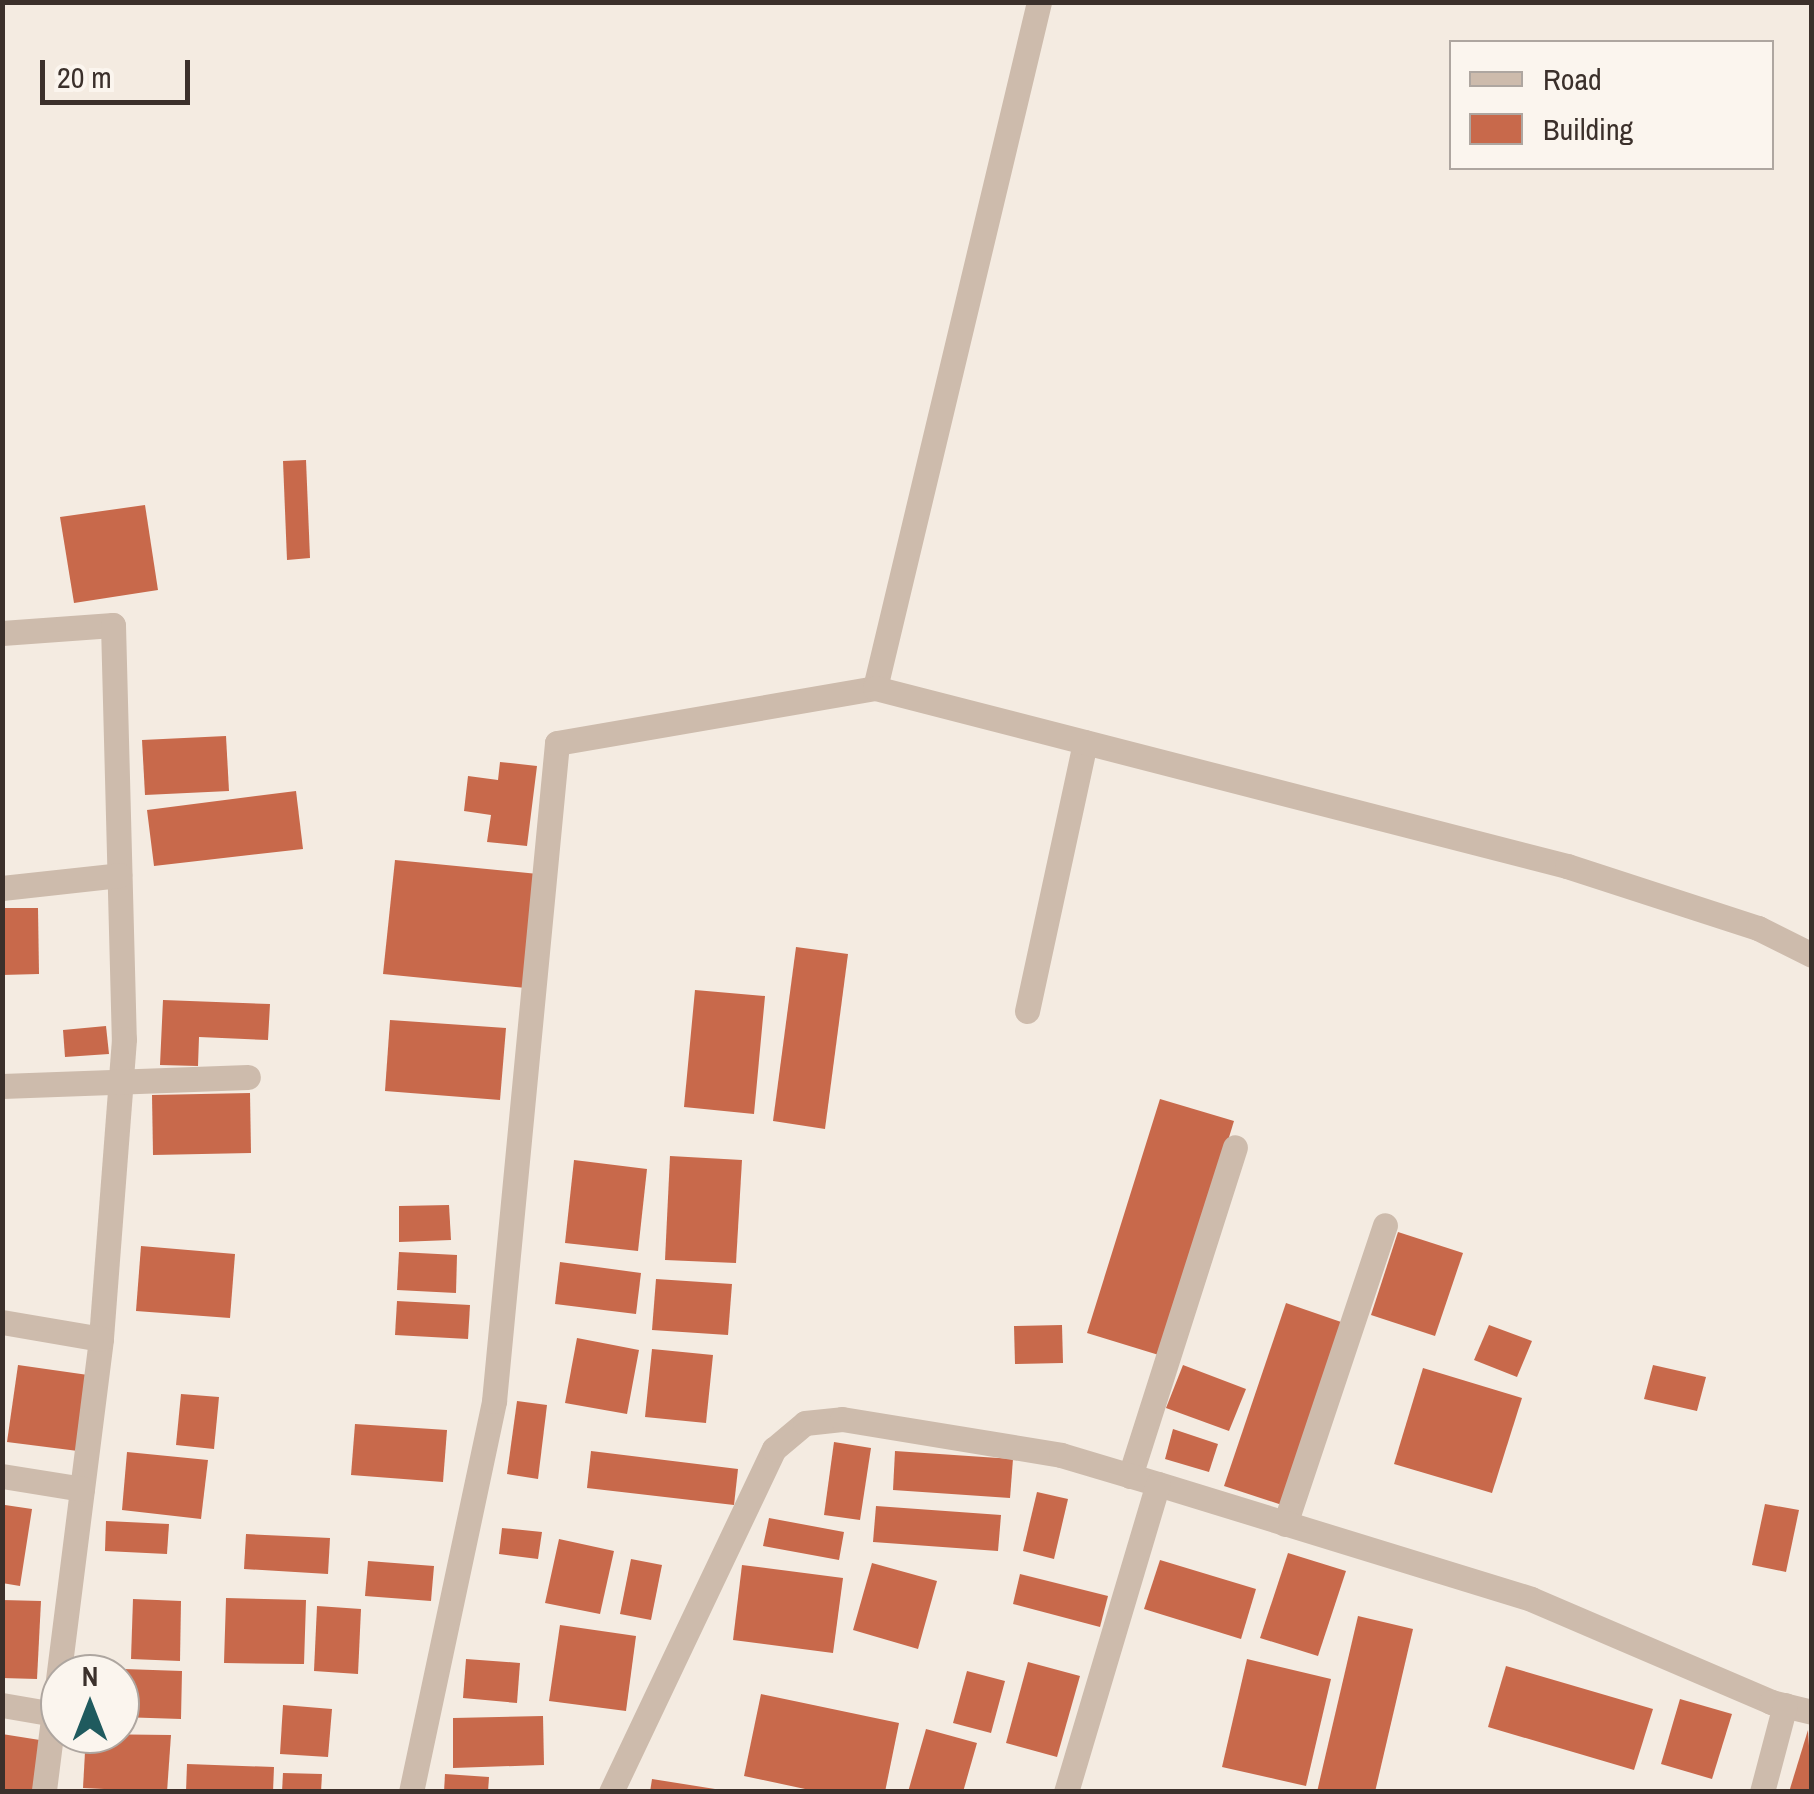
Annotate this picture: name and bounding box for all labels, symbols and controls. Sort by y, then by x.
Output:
scale bar [45,40,195,102]
legend [1449,40,1774,170]
text: 20 m [57,57,112,97]
text: Road [1543,59,1602,99]
text: Building [1543,109,1633,149]
north arrow [40,1654,140,1754]
text: N [82,1657,98,1695]

